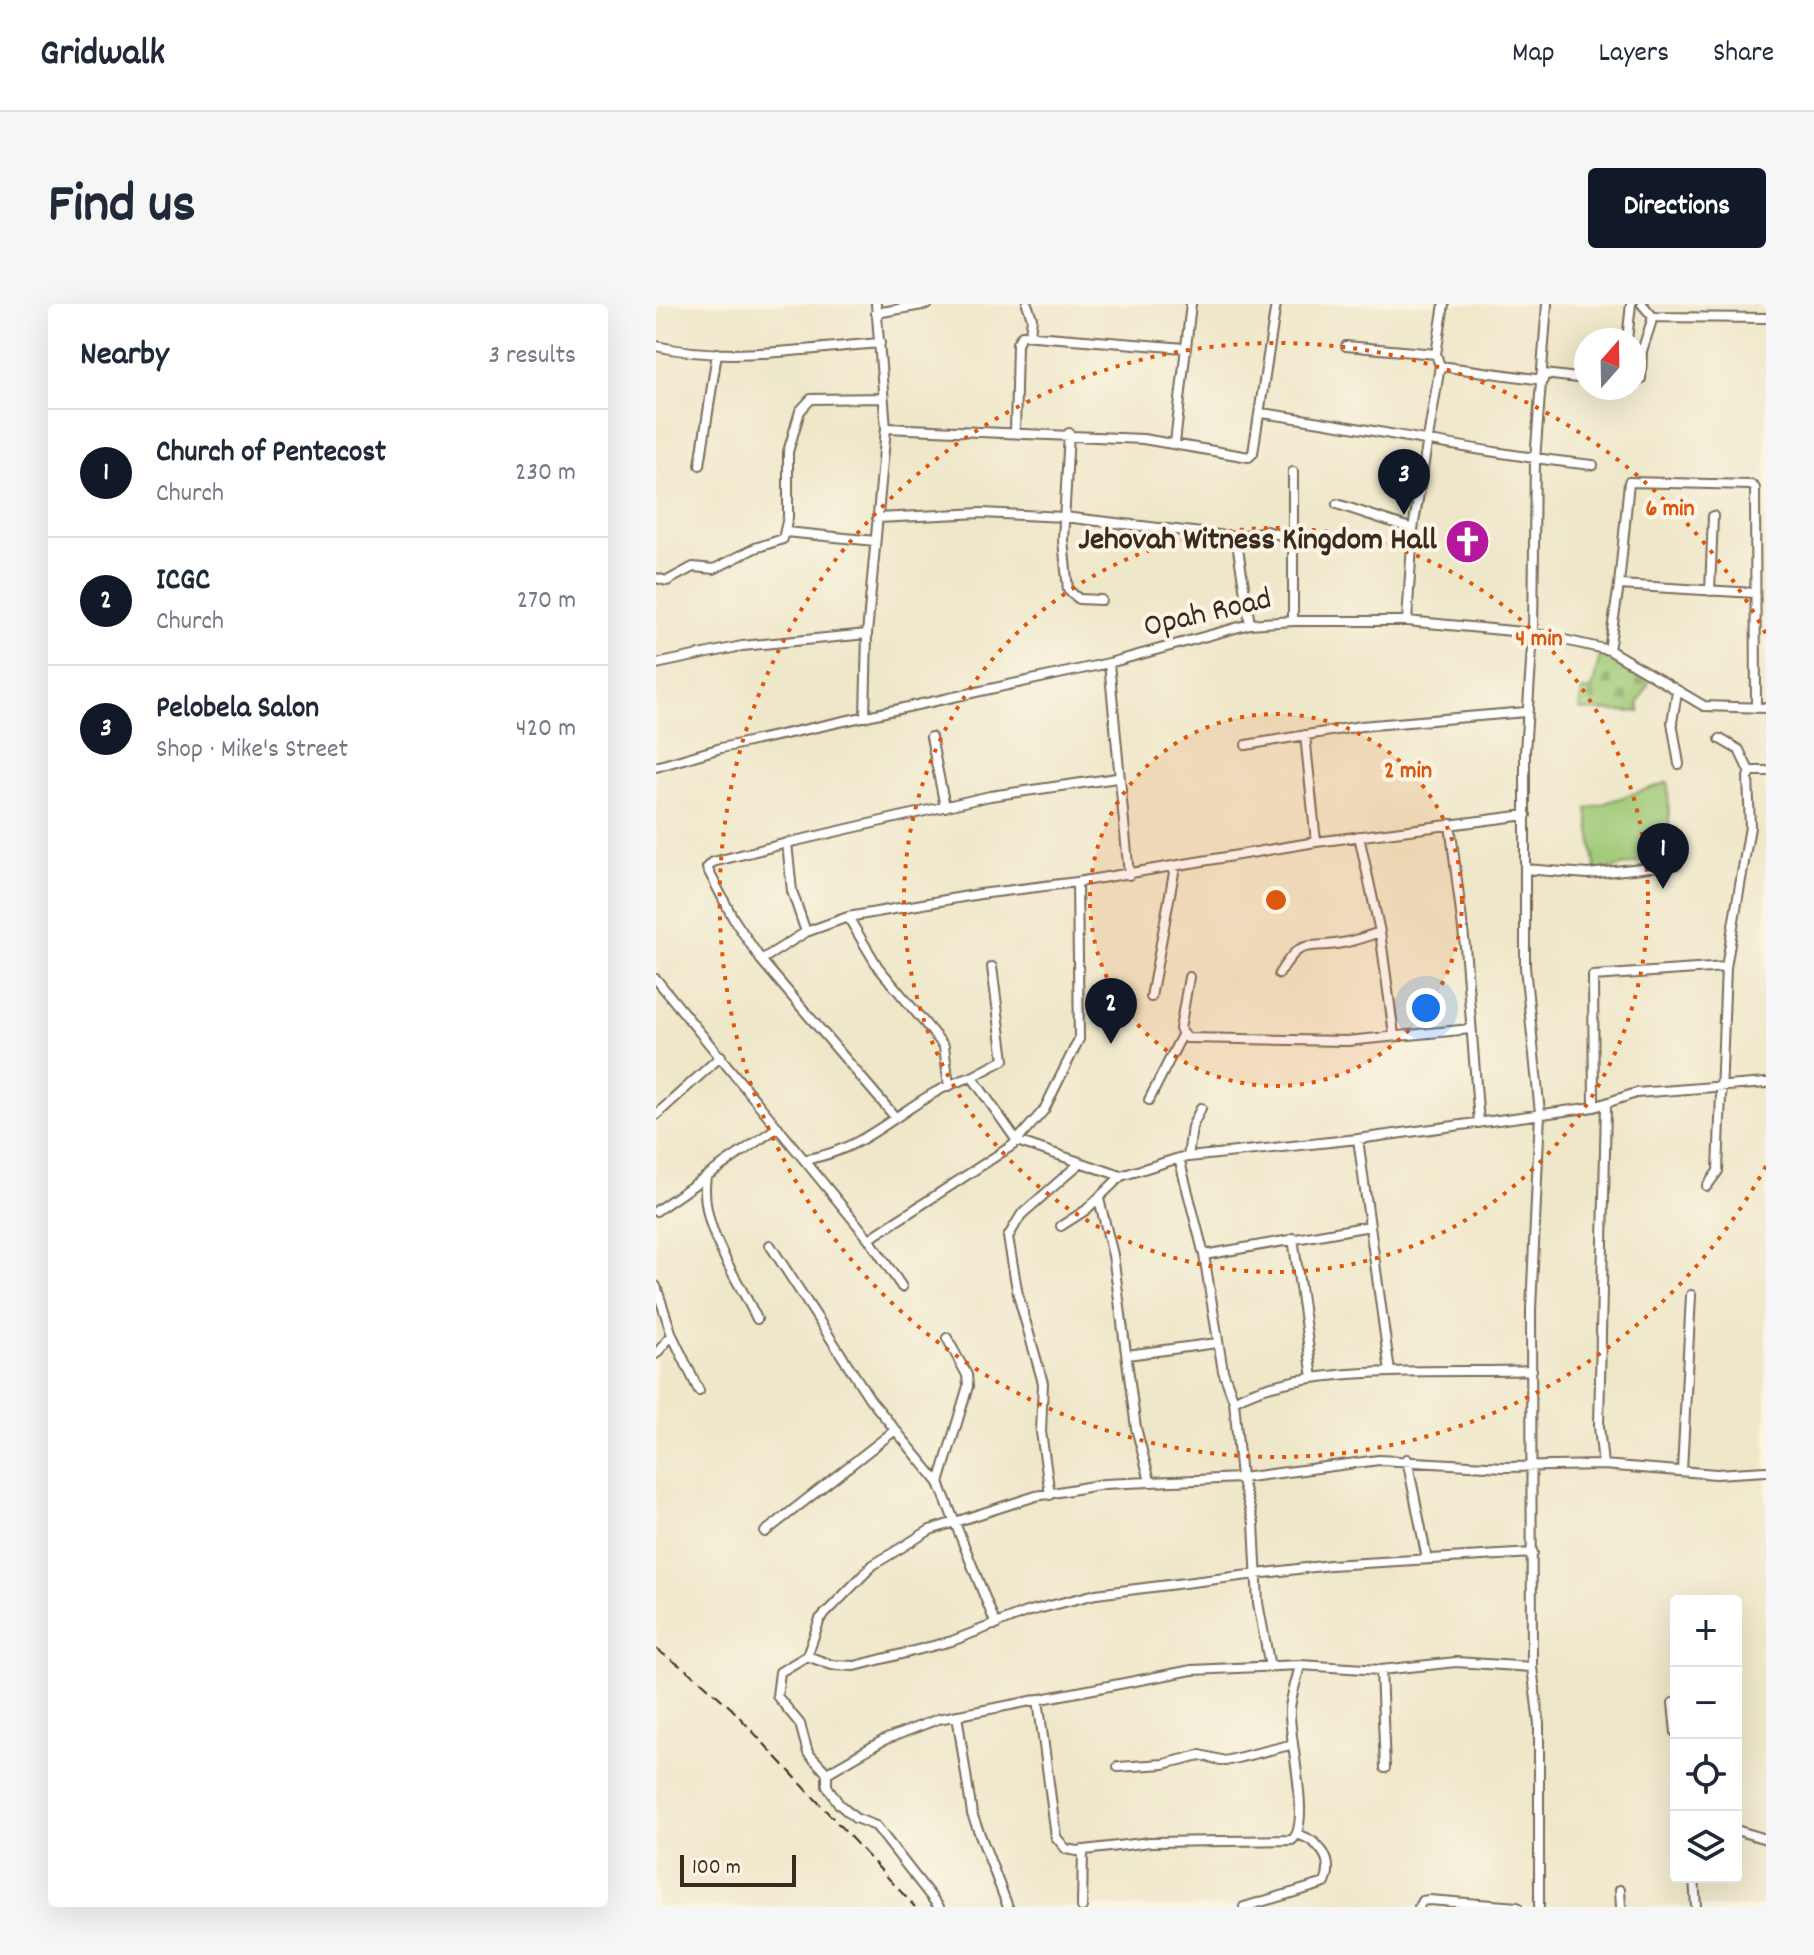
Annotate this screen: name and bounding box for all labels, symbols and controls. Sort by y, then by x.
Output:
text: Gridwalk [40,28,165,83]
text: Map [1512,35,1555,75]
text: Layers [1599,35,1669,75]
text: Share [1713,35,1774,75]
text: Find us [48,168,196,248]
button: Directions [1588,168,1766,248]
north arrow [1574,328,1646,400]
text: Nearby [80,332,169,381]
text: 3 results [489,338,576,375]
text: Church of Pentecost [156,433,386,476]
pin: 3 [1378,449,1430,515]
text: 1 [103,455,109,492]
text: 230 m [515,455,576,492]
text: Church [156,476,224,513]
text: 6 min [1645,493,1695,527]
church icon: Jehovah Witness Kingdom Hall [1444,518,1492,566]
place label: Jehovah Witness Kingdom Hall [1078,519,1437,565]
text: ICGC [156,561,210,604]
street label: Opah Road [1140,578,1276,652]
text: 2 [100,583,112,620]
text: 270 m [517,583,576,620]
text: Church [156,604,224,641]
text: 4 min [1515,623,1563,657]
text: Pelobela Salon [156,689,319,732]
text: 3 [100,711,112,748]
text: 420 m [516,711,576,748]
text: Shop · Mike's Street [156,732,348,769]
text: 2 min [1384,755,1432,789]
pin: 1 [1637,823,1689,889]
centre of rings [1262,886,1290,914]
pin: 2 [1085,978,1137,1044]
your location [1406,988,1446,1028]
map controls [1670,1595,1742,1883]
button: + [1670,1595,1742,1667]
button: − [1670,1667,1742,1739]
button: locate [1670,1739,1742,1811]
button: layers [1670,1811,1742,1883]
scale bar [680,1851,796,1887]
text: 100 m [692,1853,741,1884]

